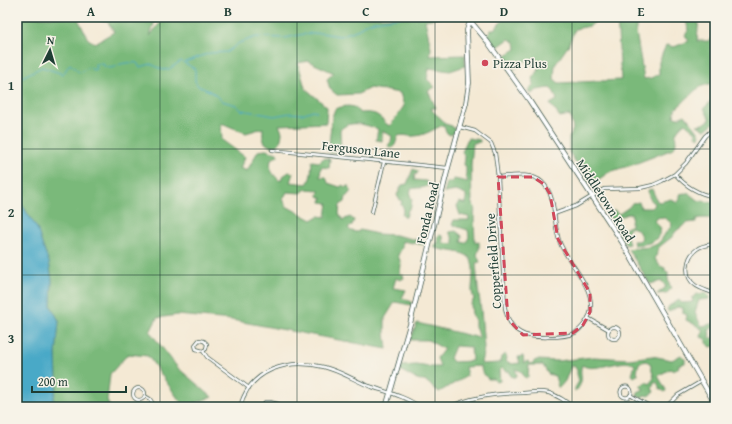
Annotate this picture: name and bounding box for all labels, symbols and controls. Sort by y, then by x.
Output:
text: A [87,2,96,21]
text: B [224,2,232,21]
text: C [362,2,370,21]
text: D [500,2,508,21]
text: E [638,2,645,21]
north arrow [30,30,70,70]
text: N [47,32,56,48]
place label: Pizza Plus [493,54,547,73]
marker: Pizza Plus [480,58,490,68]
text: 1 [8,76,14,95]
street label: Ferguson Lane [321,136,401,163]
street label: Middletown Road [572,155,640,246]
street label: Fonda Road [411,180,444,246]
text: 2 [8,203,15,222]
street label: Copperfield Drive [481,213,506,309]
text: 3 [8,329,14,348]
scale bar [32,368,126,394]
text: 200 m [38,373,68,390]

